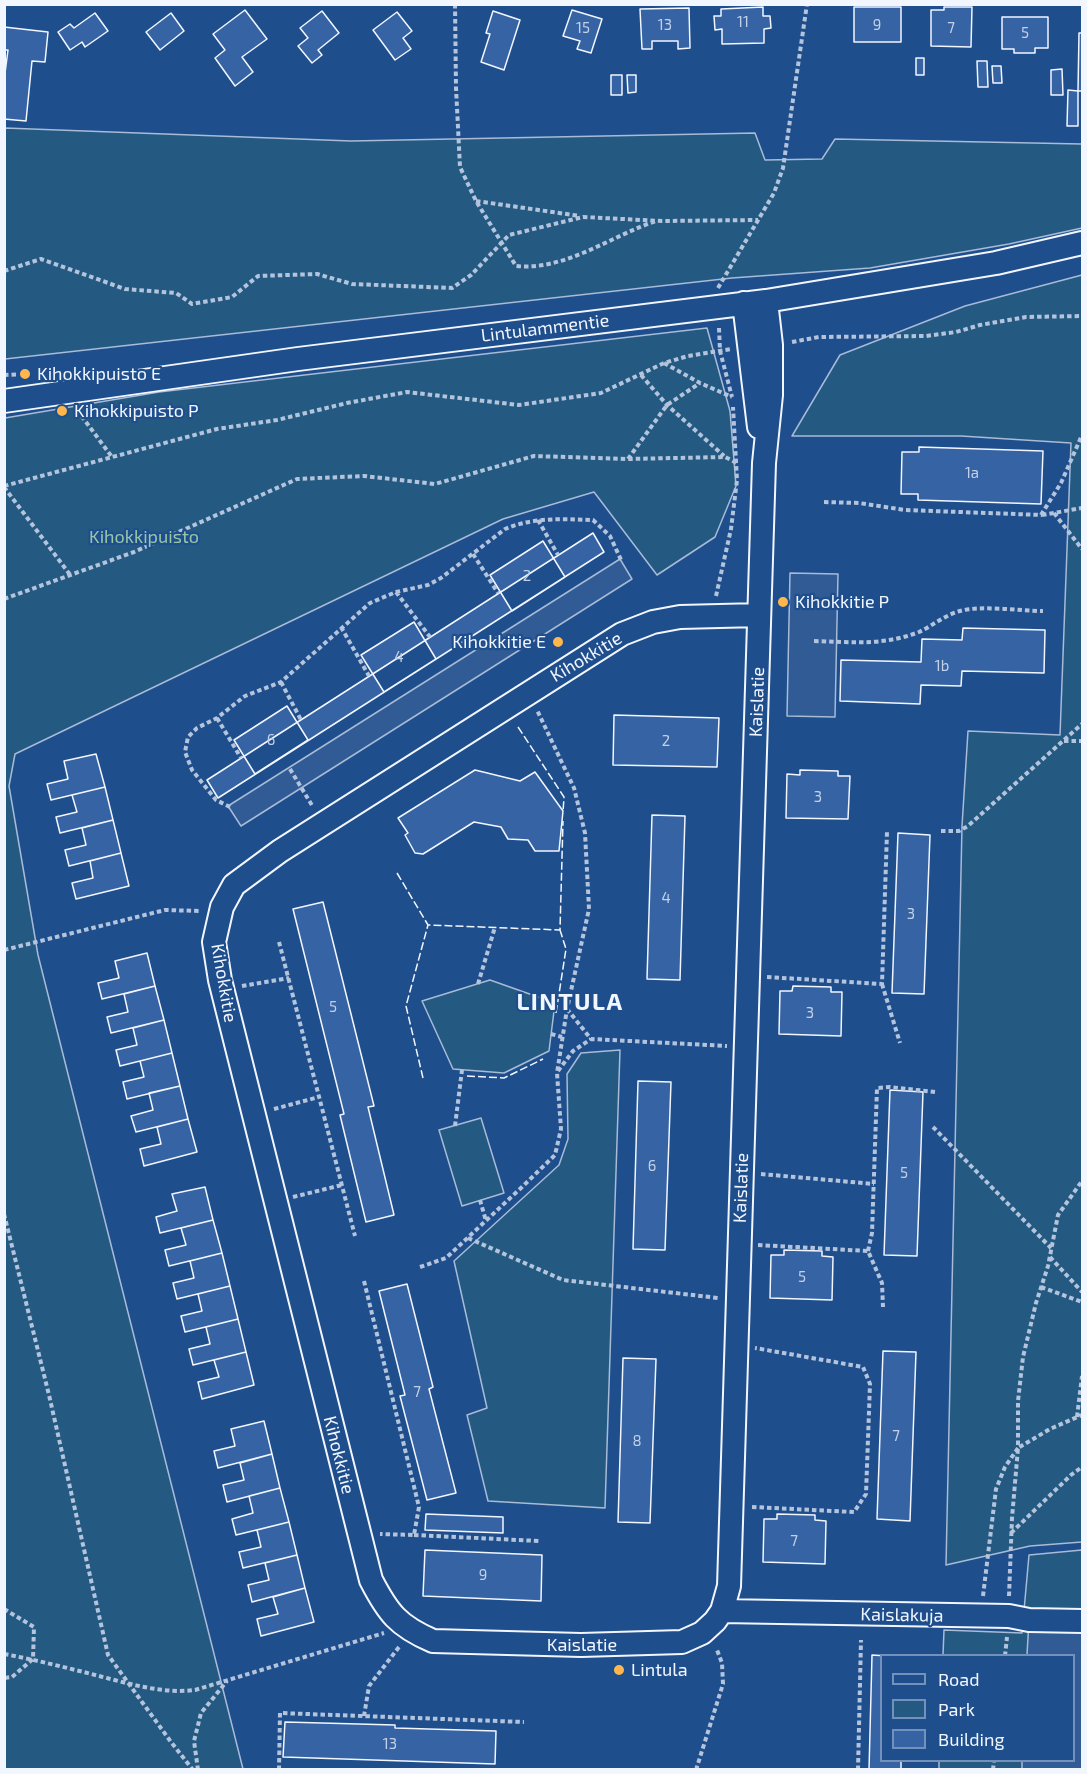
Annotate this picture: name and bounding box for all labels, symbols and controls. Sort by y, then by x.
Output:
house number: 11 [737,13,749,31]
house number: 13 [658,16,672,34]
house number: 9 [873,16,881,34]
house number: 15 [576,19,590,37]
house number: 7 [947,19,955,37]
house number: 5 [1021,24,1029,42]
street label: Lintulammentie [480,309,610,347]
place label: Kihokkipuisto E [37,363,161,385]
marker: Kihokkipuisto E [18,367,32,381]
place label: Kihokkipuisto P [74,400,199,422]
marker: Kihokkipuisto P [55,404,69,418]
house number: 1a [965,464,979,482]
park label: Kihokkipuisto [89,526,199,548]
house number: 2 [523,567,531,585]
place label: Kihokkitie P [795,591,889,613]
marker: Kihokkitie P [776,595,790,609]
street label: Kihokkitie [546,627,626,687]
place label: Kihokkitie E [452,631,546,653]
marker: Kihokkitie E [551,635,565,649]
house number: 4 [394,648,404,666]
house number: 1b [935,657,949,675]
street label: Kaislatie [745,666,769,738]
house number: 6 [267,731,275,749]
house number: 2 [662,732,670,750]
house number: 3 [814,788,822,806]
house number: 4 [661,889,671,907]
house number: 3 [907,905,915,923]
street label: Kihokkitie [206,942,242,1024]
district label: LINTULA [516,988,624,1016]
house number: 5 [329,998,337,1016]
house number: 3 [806,1004,814,1022]
street label: Kaislatie [729,1152,753,1224]
house number: 6 [648,1157,656,1175]
house number: 5 [900,1164,908,1182]
house number: 5 [798,1268,806,1286]
house number: 7 [413,1383,421,1401]
street label: Kihokkitie [319,1414,359,1496]
house number: 7 [892,1427,900,1445]
house number: 8 [632,1432,642,1450]
house number: 7 [790,1532,798,1550]
house number: 9 [479,1566,487,1584]
street label: Kaislakuja [860,1603,944,1627]
street label: Kaislatie [547,1634,617,1656]
legend [880,1654,1075,1762]
place label: Lintula [631,1659,688,1681]
marker: Lintula [612,1663,626,1677]
text: Road [938,1668,979,1690]
text: Park [938,1698,975,1720]
text: Building [938,1728,1005,1750]
house number: 13 [383,1735,397,1753]

